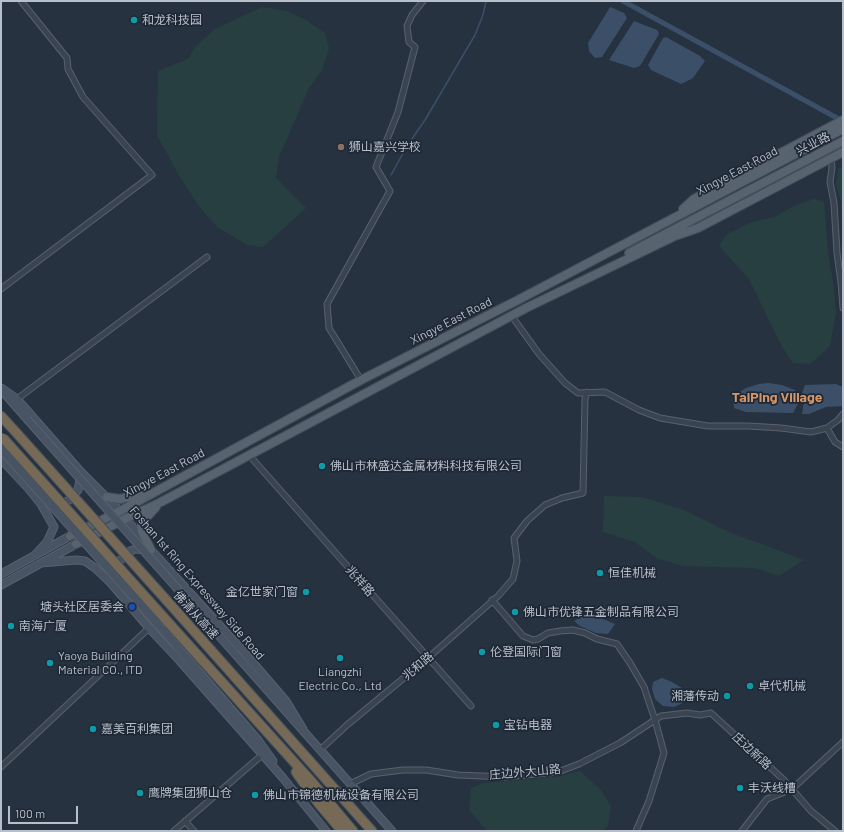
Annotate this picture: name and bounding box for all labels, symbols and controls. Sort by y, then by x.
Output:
place label: 和龙科技园 [142,13,202,27]
marker: 和龙科技园 [129,15,139,25]
street label: 兴业路 [794,129,832,159]
place label: 狮山嘉兴学校 [349,140,421,154]
marker: 狮山嘉兴学校 [336,142,346,152]
street label: Xingye East Road [694,144,780,198]
street label: Xingye East Road [408,294,494,348]
district label: TaiPing Village [732,389,822,405]
street label: Xingye East Road [121,446,207,500]
place label: 佛山市林盛达金属材料科技有限公司 [330,459,522,473]
marker: 佛山市林盛达金属材料科技有限公司 [317,461,327,471]
street label: Foshan 1st Ring Expressway Side Road [127,503,267,663]
street label: 兆祥路 [343,563,377,599]
place label: 恒佳机械 [608,566,656,580]
marker: 恒佳机械 [595,568,605,578]
place label: 金亿世家门窗 [226,585,298,599]
marker: 金亿世家门窗 [301,587,311,597]
street label: 佛清从高速 [171,588,221,642]
place label: 塘头社区居委会 [40,600,124,614]
marker: 塘头社区居委会 [127,602,137,612]
place label: 佛山市优锋五金制品有限公司 [523,605,679,619]
marker: 佛山市优锋五金制品有限公司 [510,607,520,617]
place label: 南海广厦 [19,619,67,633]
marker: 南海广厦 [6,621,16,631]
place label: 伦登国际门窗 [490,645,562,659]
marker: 伦登国际门窗 [477,647,487,657]
place label: Yaoya Building Material CO., lTD [58,649,143,677]
street label: 兆和路 [400,649,436,683]
marker: Liangzhi Electric Co., Ltd [335,653,345,663]
marker: Yaoya Building Material CO., lTD [45,658,55,668]
place label: Liangzhi Electric Co., Ltd [298,665,382,693]
place label: 卓代机械 [758,679,806,693]
marker: 卓代机械 [745,681,755,691]
place label: 湘藩传动 [671,689,719,703]
marker: 湘藩传动 [722,691,732,701]
place label: 宝钻电器 [504,718,552,732]
marker: 宝钻电器 [491,720,501,730]
place label: 嘉美百利集团 [101,722,173,736]
marker: 嘉美百利集团 [88,724,98,734]
street label: 庄边新路 [730,729,774,773]
street label: 庄边外大山路 [489,762,561,782]
place label: 丰沃线槽 [748,781,796,795]
marker: 丰沃线槽 [735,783,745,793]
place label: 鹰牌集团狮山仓 [148,786,232,800]
marker: 鹰牌集团狮山仓 [135,788,145,798]
place label: 佛山市锦德机械设备有限公司 [263,788,419,802]
marker: 佛山市锦德机械设备有限公司 [250,790,260,800]
scale bar [10,798,80,824]
text: 100 m [15,806,45,820]

